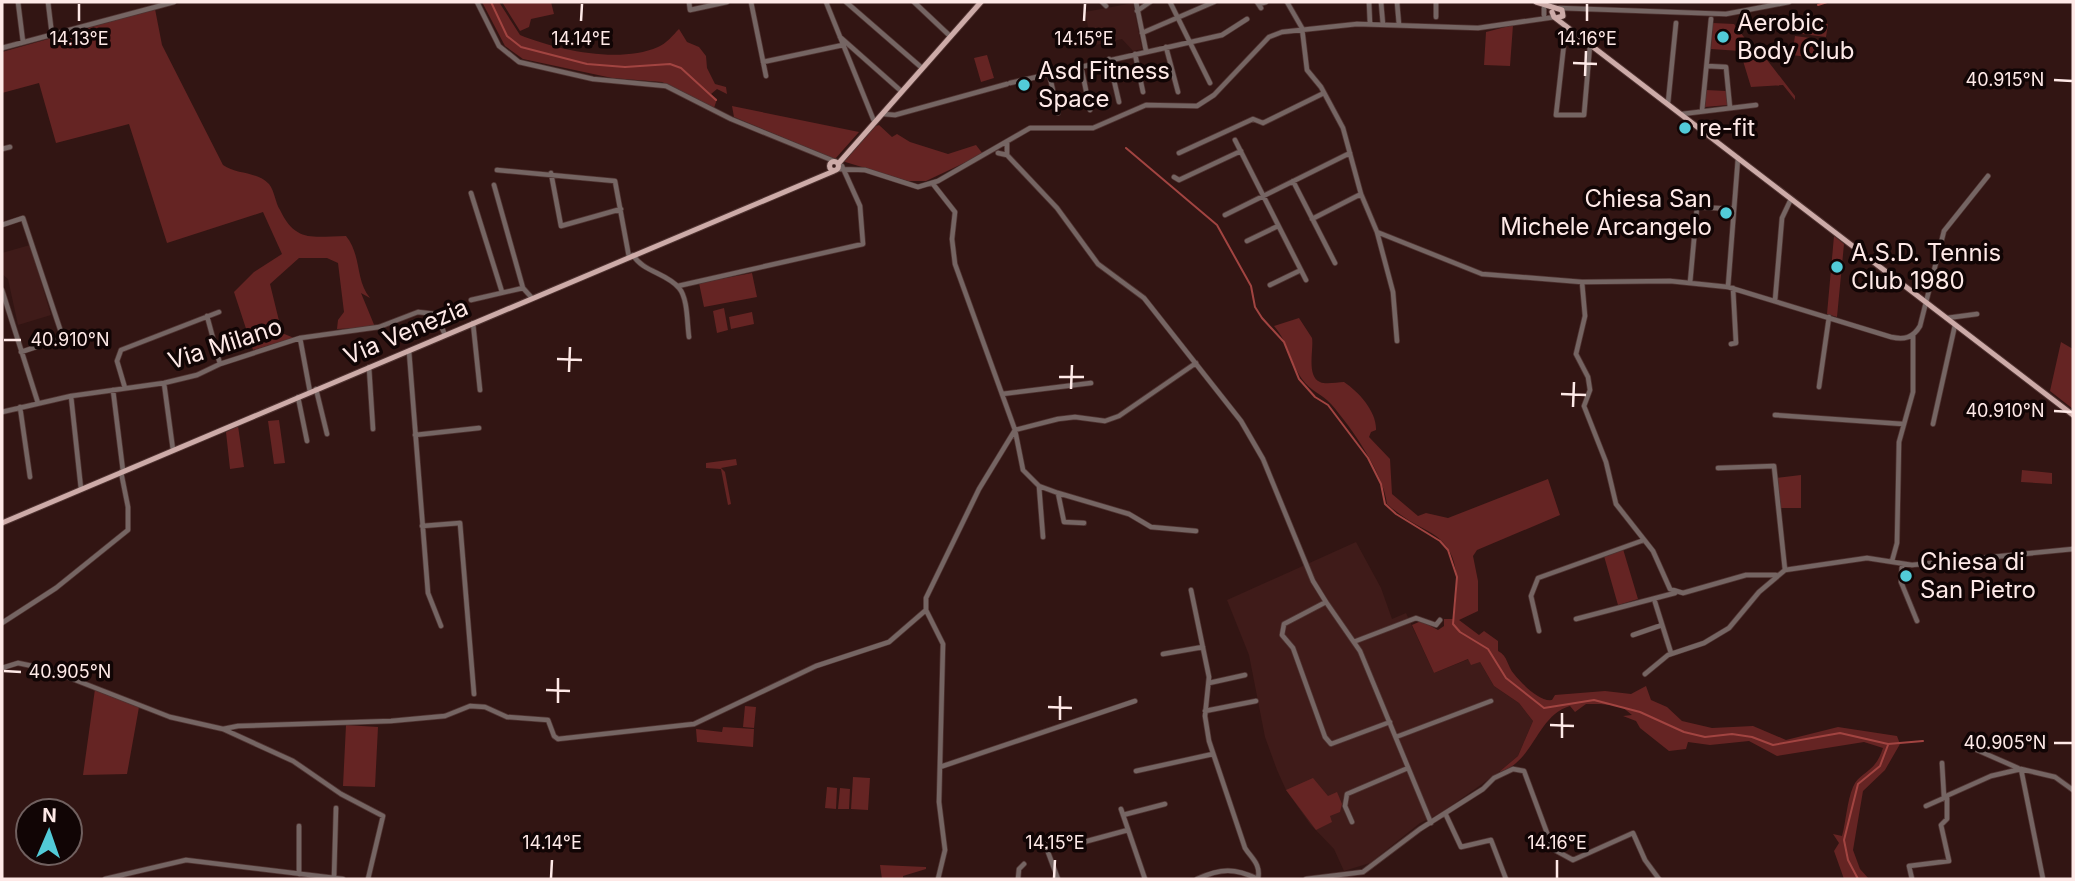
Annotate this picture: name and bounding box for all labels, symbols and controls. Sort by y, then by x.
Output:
place label: Aerobic Body Club [1737,8,1854,65]
text: 14.13°E [49,28,109,49]
text: 14.14°E [551,28,611,49]
text: 14.15°E [1054,28,1114,49]
text: 14.16°E [1557,28,1617,49]
marker: Aerobic Body Club [1715,29,1731,45]
place label: Asd Fitness Space [1038,56,1170,113]
text: 40.915°N [1966,69,2044,90]
marker: Asd Fitness Space [1016,77,1032,93]
place label: re-fit [1699,113,1755,142]
marker: re-fit [1677,120,1693,136]
place label: Chiesa San Michele Arcangelo [1500,184,1712,241]
marker: Chiesa San Michele Arcangelo [1718,205,1734,221]
place label: A.S.D. Tennis Club 1980 [1851,238,2001,295]
marker: A.S.D. Tennis Club 1980 [1829,259,1845,275]
street label: Via Venezia [339,292,472,371]
street label: Via Milano [164,312,285,376]
text: 40.910°N [30,329,110,350]
text: 40.910°N [1965,400,2045,421]
place label: Chiesa di San Pietro [1920,547,2036,604]
marker: Chiesa di San Pietro [1898,568,1914,584]
text: 40.905°N [29,661,111,682]
text: 40.905°N [1964,732,2046,753]
north arrow [14,797,84,867]
text: N [42,804,57,827]
text: 14.14°E [522,832,582,853]
text: 14.15°E [1025,832,1085,853]
text: 14.16°E [1527,832,1587,853]

